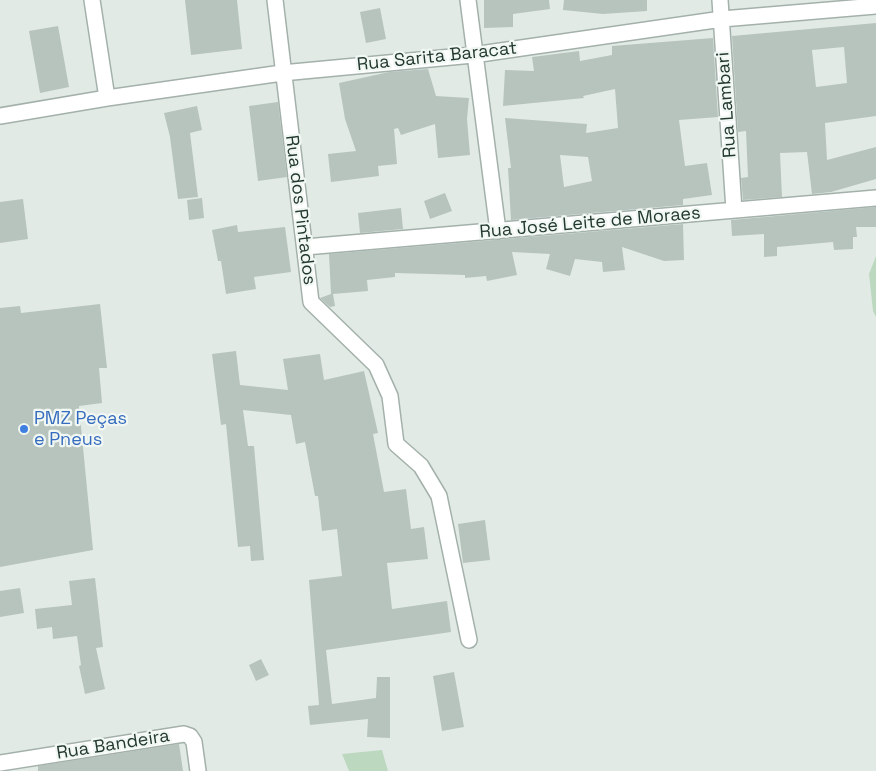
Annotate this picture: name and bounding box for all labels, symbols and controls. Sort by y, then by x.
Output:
street label: Rua Sarita Baracat [356,38,518,76]
street label: Rua Lambari [713,51,741,159]
street label: Rua dos Pintados [280,134,320,286]
street label: Rua José Leite de Moraes [479,203,701,243]
place label: PMZ Peças e Pneus [34,408,127,450]
marker: PMZ Peças e Pneus [18,423,30,435]
street label: Rua Bandeira [55,725,171,765]

